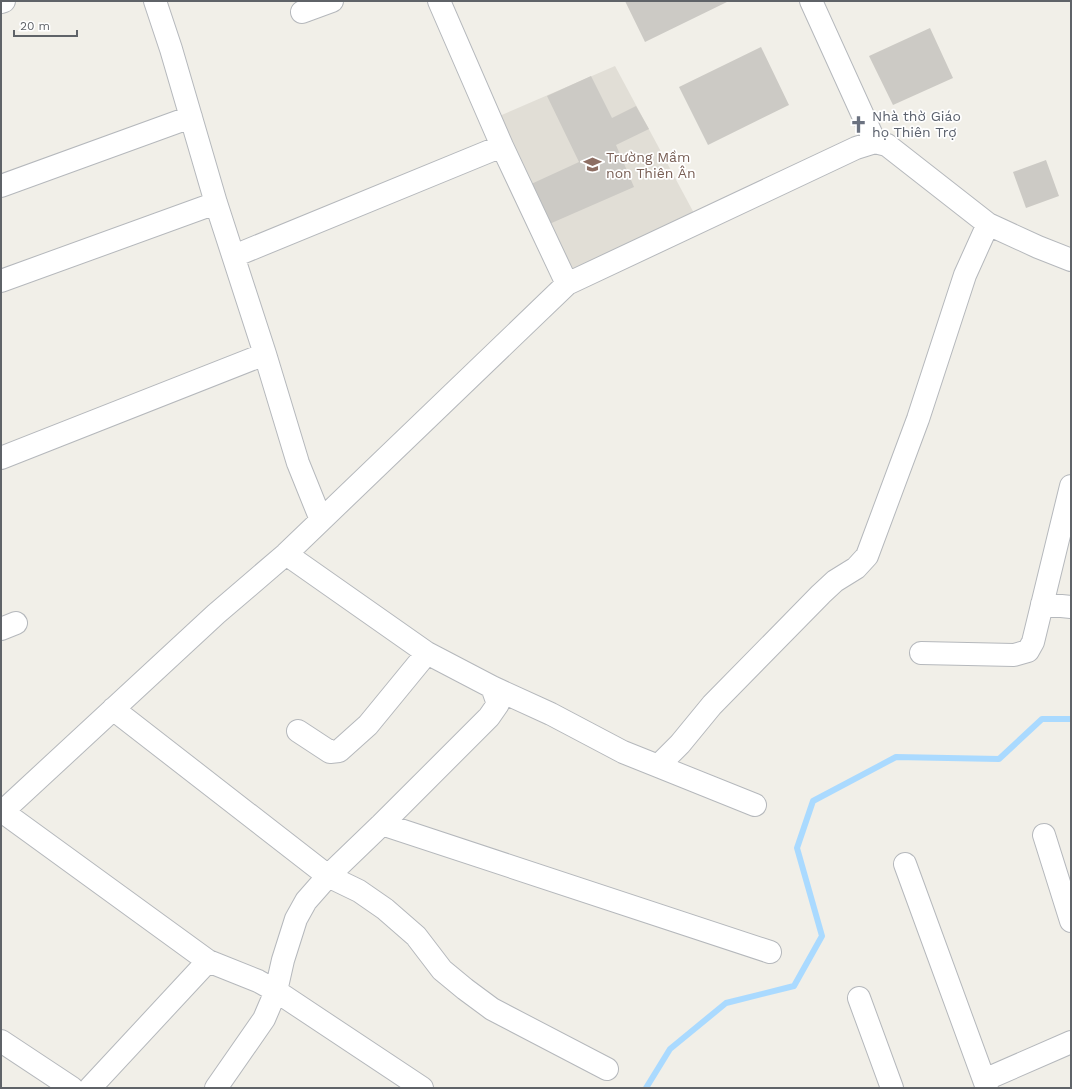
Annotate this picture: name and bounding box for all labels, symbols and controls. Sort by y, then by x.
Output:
scale bar [14,12,77,38]
text: 20 m [20,19,50,33]
place label: Nhà thờ Giáo họ Thiên Trợ [872,108,961,140]
church icon: Nhà thờ Giáo họ Thiên Trợ [849,114,869,134]
place label: Trường Mầm non Thiên Ân [606,149,696,181]
school or university icon: Trường Mầm non Thiên Ân [583,155,603,175]

